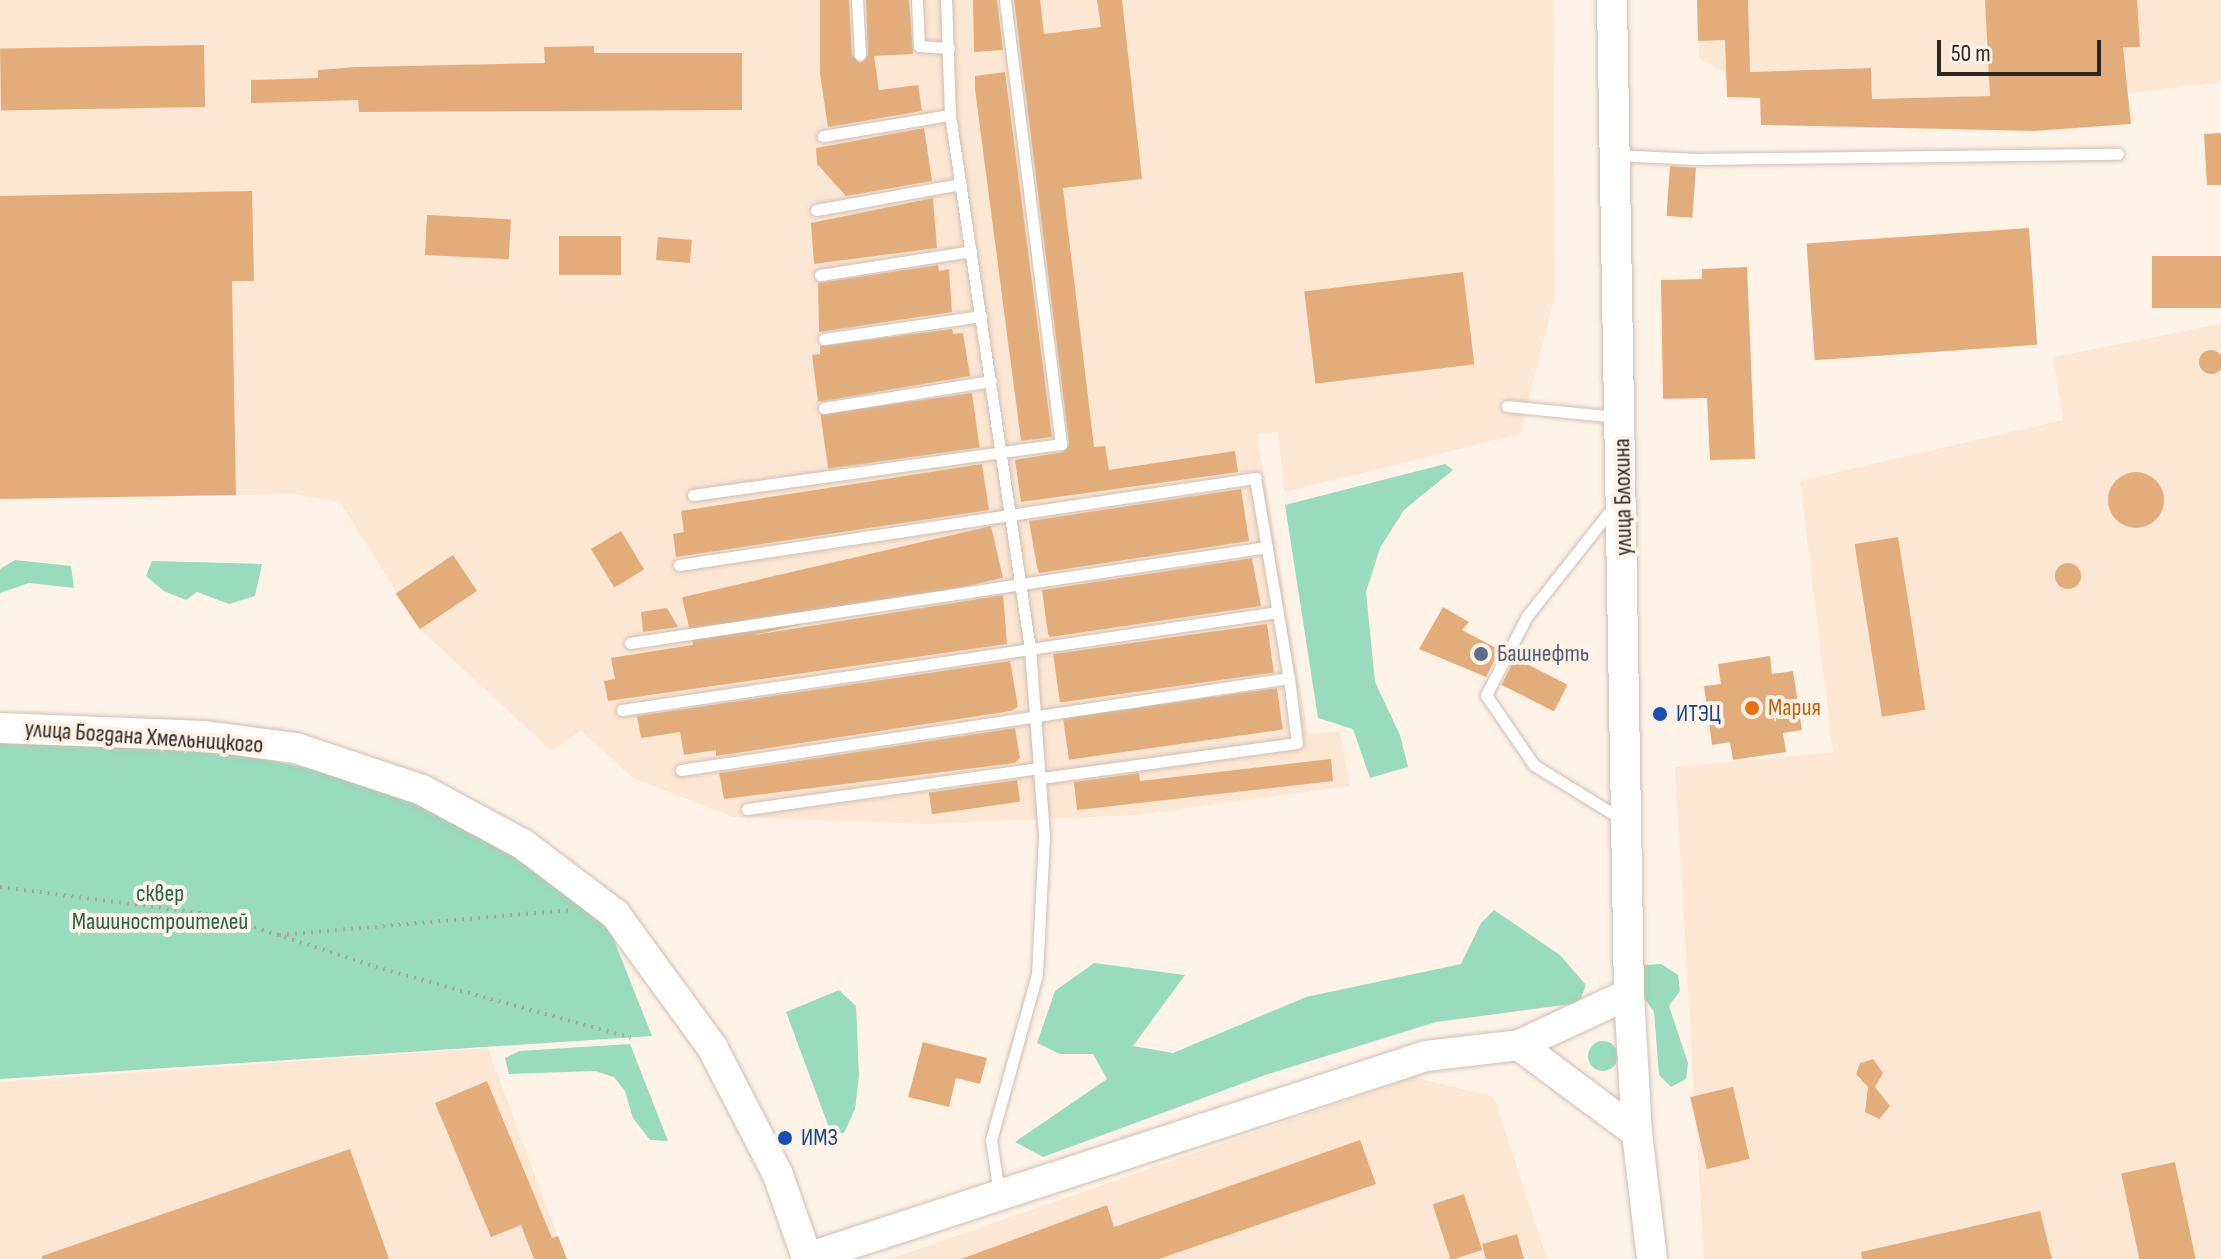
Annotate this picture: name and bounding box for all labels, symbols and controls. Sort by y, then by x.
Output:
scale bar [1941,24,2105,74]
text: 50 m [1951,39,1991,68]
street label: улица Блохина [1608,438,1638,556]
place label: Башнефть [1497,640,1589,668]
marker: Башнефть [1472,645,1490,663]
place label: Мария [1768,694,1821,722]
marker: Мария [1743,699,1761,717]
place label: ИТЭЦ [1676,700,1721,728]
marker: ИТЭЦ [1651,705,1669,723]
street label: улица Богдана Хмельницкого [24,714,264,760]
park label: сквер Машиностроителей [72,880,248,936]
place label: ИМЗ [801,1124,838,1152]
marker: ИМЗ [776,1129,794,1147]

